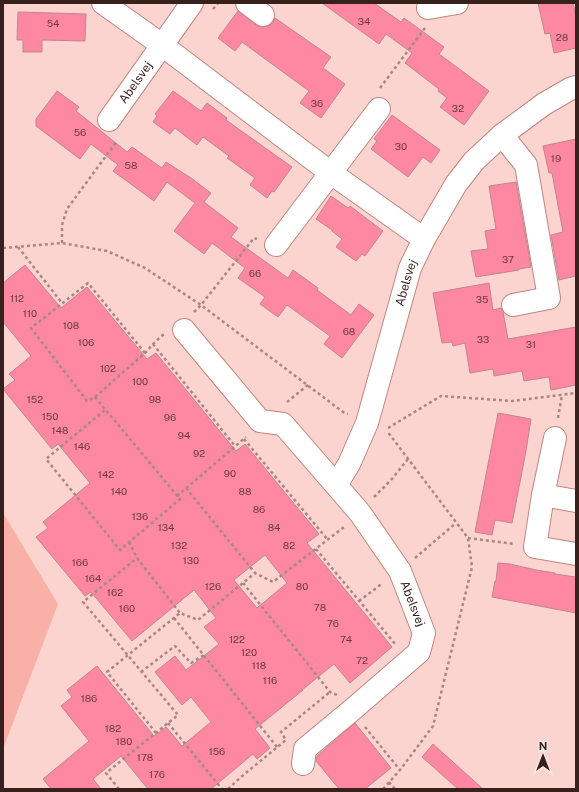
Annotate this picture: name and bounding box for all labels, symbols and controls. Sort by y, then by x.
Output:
house number: 34 [358,15,370,27]
house number: 54 [47,17,59,29]
house number: 28 [556,31,568,43]
street label: Abelsvej [116,59,155,106]
house number: 36 [311,97,323,109]
house number: 32 [452,102,464,114]
house number: 56 [74,126,86,138]
house number: 30 [395,140,407,152]
house number: 19 [551,152,561,164]
house number: 58 [125,159,137,171]
house number: 37 [502,253,514,265]
street label: Abelsvej [393,257,420,308]
house number: 66 [249,267,261,279]
house number: 112 [10,292,24,304]
house number: 35 [476,293,488,305]
house number: 110 [23,307,37,319]
house number: 108 [63,319,79,331]
house number: 68 [343,325,355,337]
house number: 33 [477,333,489,345]
house number: 106 [78,336,94,348]
house number: 31 [526,338,536,350]
house number: 102 [100,362,116,374]
house number: 100 [132,375,148,387]
house number: 152 [27,393,43,405]
house number: 98 [149,393,161,405]
house number: 150 [42,410,58,422]
house number: 96 [164,411,176,423]
house number: 148 [52,424,68,436]
house number: 94 [178,429,190,441]
house number: 146 [74,440,90,452]
house number: 92 [193,447,205,459]
house number: 90 [224,467,236,479]
house number: 142 [98,468,114,480]
house number: 140 [111,485,127,497]
house number: 88 [239,485,251,497]
house number: 86 [253,503,265,515]
house number: 136 [132,510,148,522]
house number: 134 [158,521,174,533]
house number: 84 [268,521,280,533]
house number: 132 [171,539,187,551]
house number: 82 [283,539,295,551]
house number: 130 [183,554,199,566]
house number: 166 [72,556,88,568]
house number: 164 [85,572,101,584]
street label: Abelsvej [397,579,428,629]
house number: 126 [205,580,221,592]
house number: 80 [296,580,308,592]
house number: 162 [107,586,123,598]
house number: 78 [314,601,326,613]
house number: 160 [119,602,135,614]
house number: 76 [327,617,339,629]
house number: 122 [229,633,245,645]
house number: 74 [340,633,352,645]
house number: 120 [241,646,257,658]
house number: 72 [356,654,368,666]
house number: 118 [252,659,266,671]
house number: 116 [263,674,277,686]
house number: 186 [81,692,97,704]
house number: 182 [105,722,121,734]
house number: 180 [116,735,132,747]
north arrow [523,736,563,776]
text: N [539,740,547,752]
house number: 156 [209,745,225,757]
house number: 178 [137,751,153,763]
house number: 176 [149,768,165,780]

